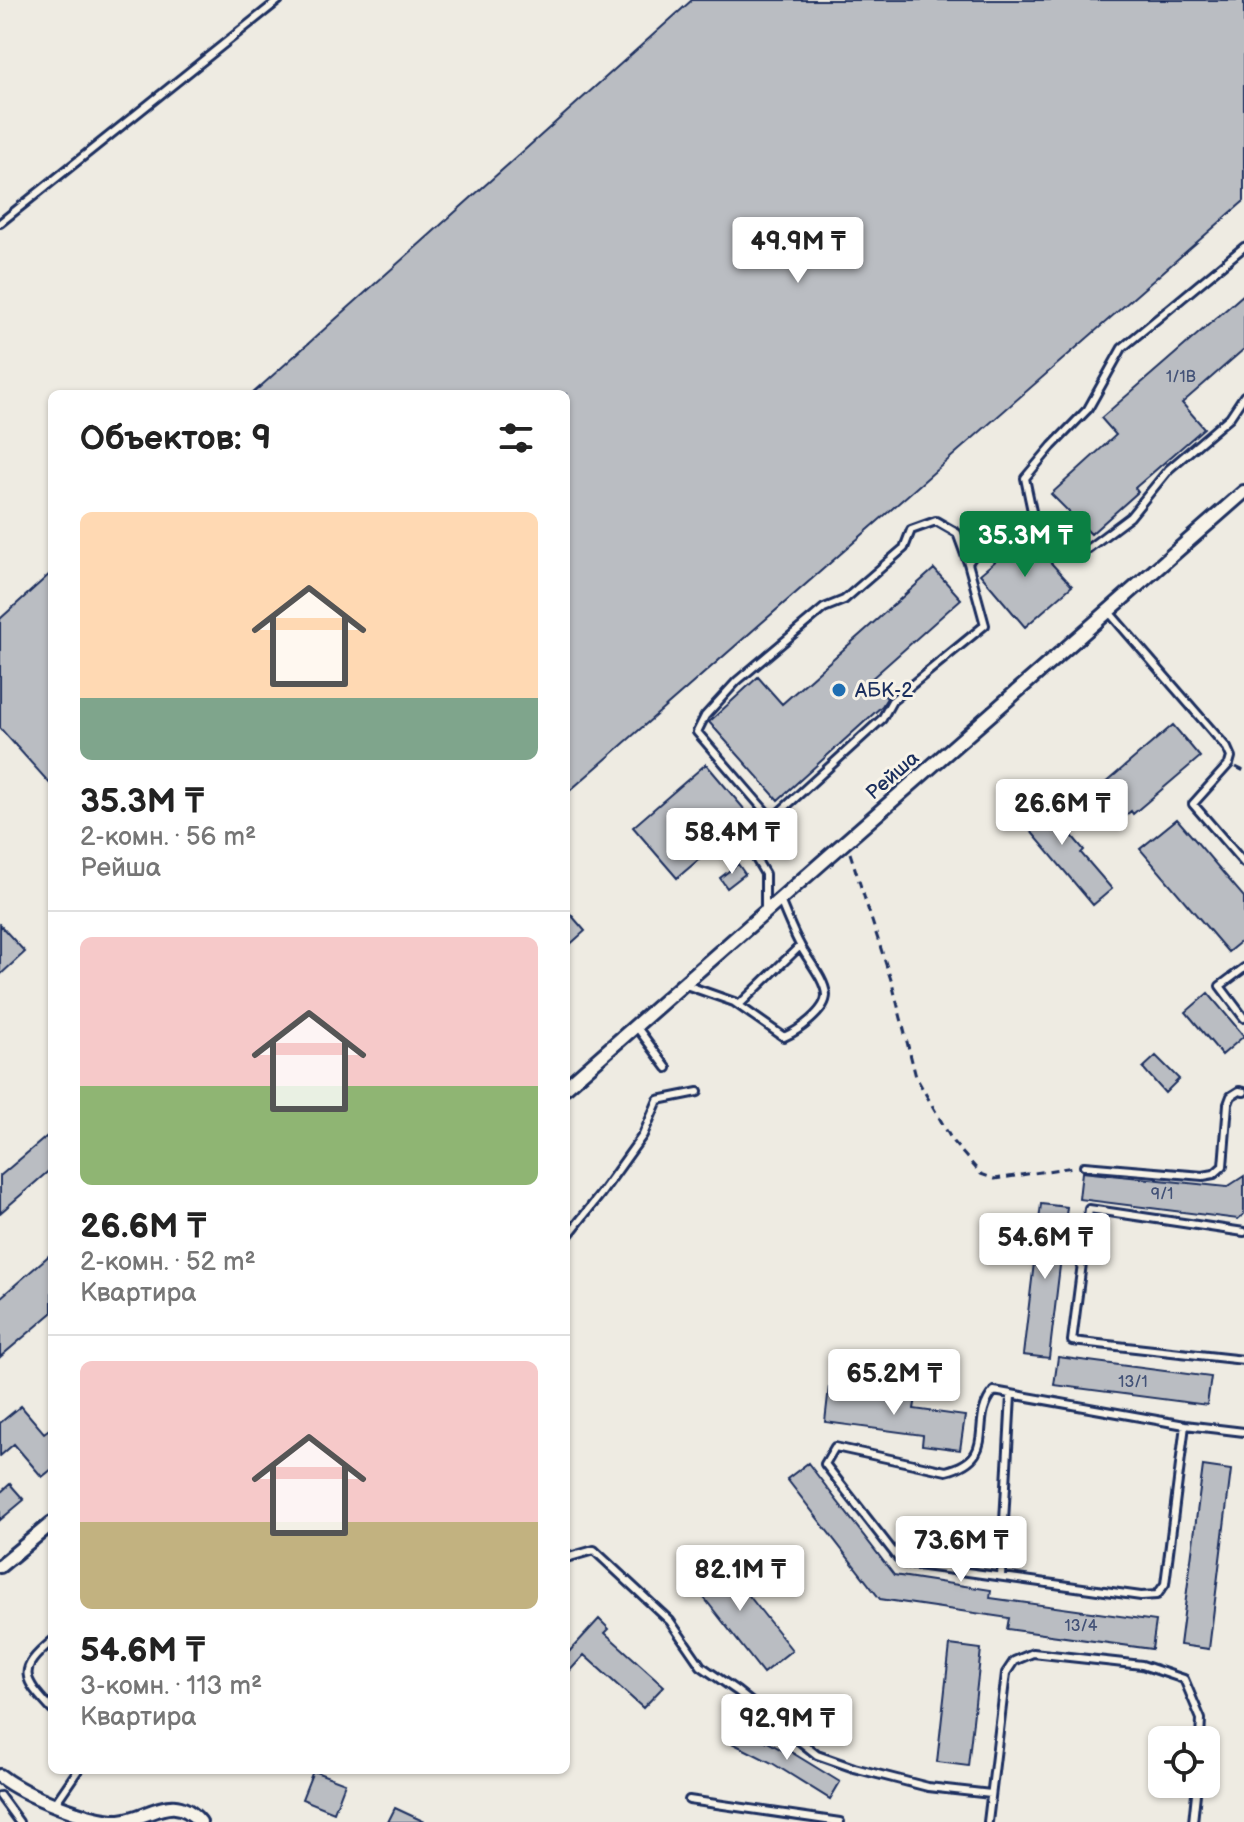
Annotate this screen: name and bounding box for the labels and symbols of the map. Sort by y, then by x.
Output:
pin: 49.9M ₸ [724,217,872,285]
house number: 1/1В [1166,368,1196,387]
pin: 35.3M ₸ [951,511,1099,579]
place label: АБК-2 [854,679,913,703]
marker: АБК-2 [830,681,848,699]
street label: Рейша [861,746,924,805]
pin: 26.6M ₸ [988,779,1136,847]
pin: 58.4M ₸ [658,808,806,876]
house number: 9/1 [1151,1185,1173,1204]
pin: 54.6M ₸ [971,1213,1119,1281]
pin: 65.2M ₸ [820,1349,968,1417]
house number: 13/1 [1118,1373,1148,1392]
pin: 73.6M ₸ [887,1516,1035,1584]
pin: 82.1M ₸ [666,1545,814,1613]
house number: 13/4 [1064,1617,1098,1636]
pin: 92.9M ₸ [713,1694,861,1762]

